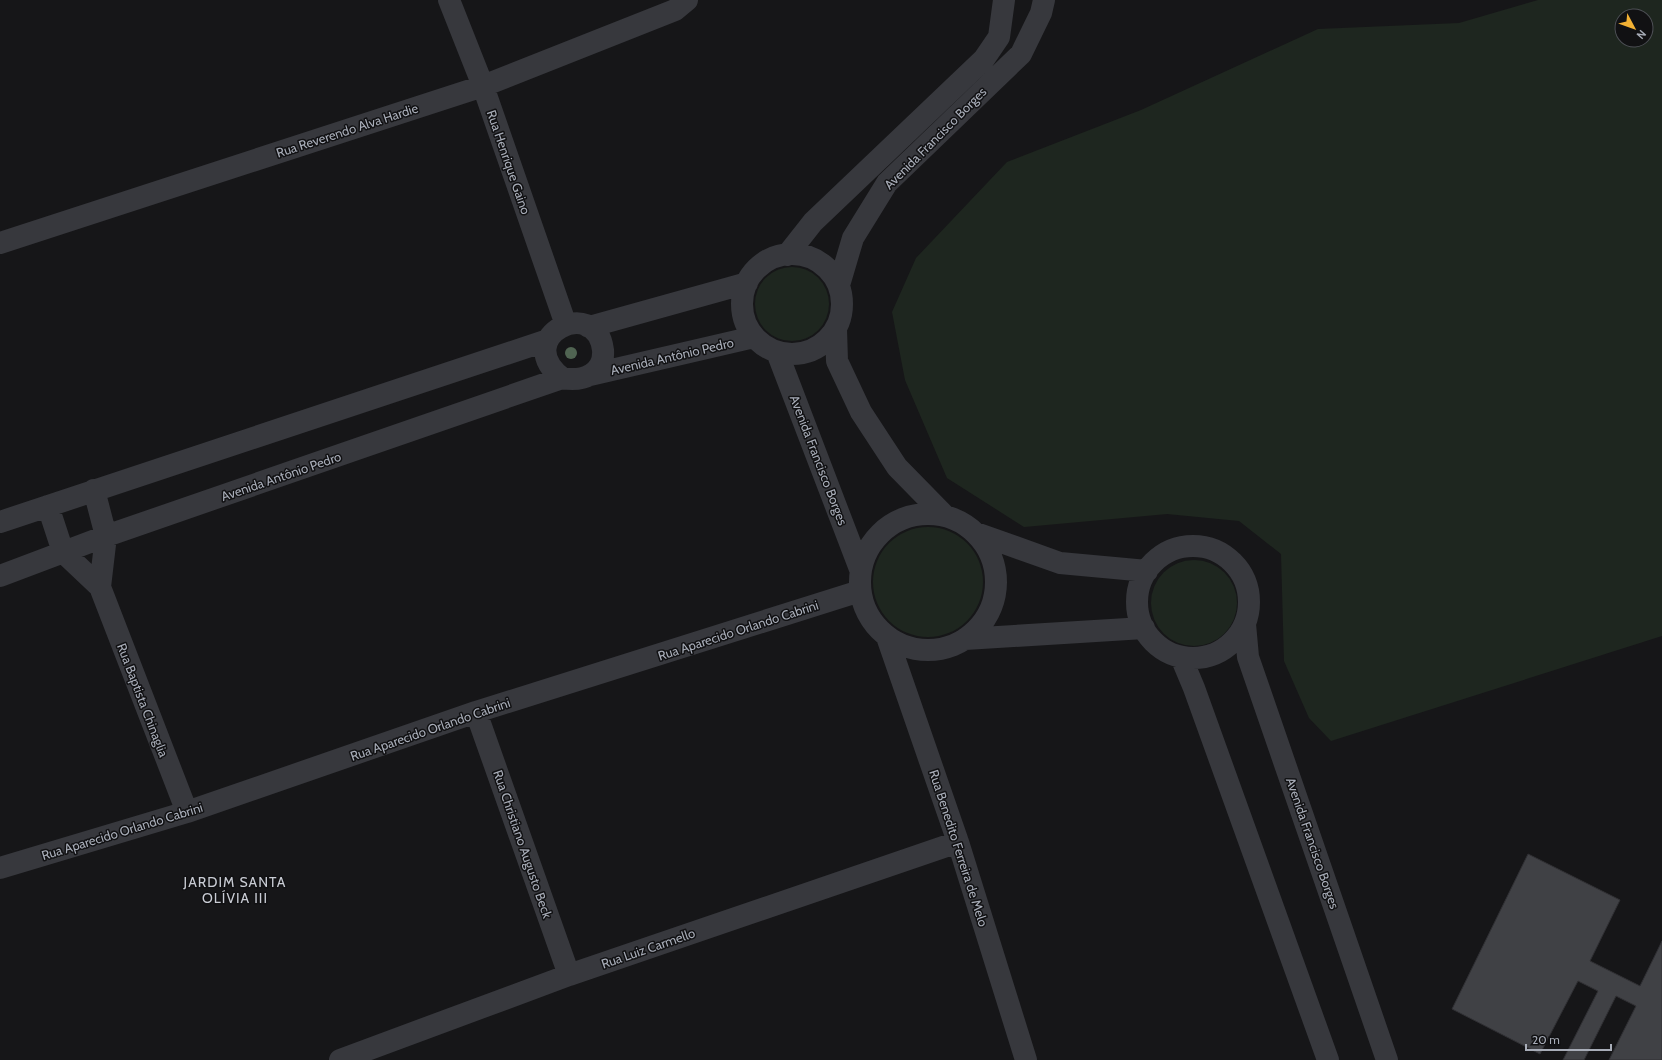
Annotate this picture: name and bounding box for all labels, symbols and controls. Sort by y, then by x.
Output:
north arrow [1614,8,1654,48]
text: N [1634,27,1649,42]
street label: Avenida Francisco Borges [881,83,990,192]
street label: Rua Reverendo Alva Hardie [274,99,420,161]
street label: Rua Henrique Gaino [484,108,534,216]
street label: Avenida Antônio Pedro [609,334,735,378]
street label: Avenida Francisco Borges [787,393,851,528]
street label: Avenida Antônio Pedro [219,448,343,504]
street label: Rua Aparecido Orlando Cabrini [656,596,820,664]
street label: Rua Baptista Chinaglia [114,641,172,760]
street label: Rua Aparecido Orlando Cabrini [348,694,512,764]
street label: Rua Christiano Augusto Beck [490,768,556,920]
street label: Rua Benedito Ferreira de Melo [926,768,992,928]
street label: Avenida Francisco Borges [1283,775,1343,911]
street label: Rua Aparecido Orlando Cabrini [39,799,205,863]
district label: JARDIM SANTA OLÍVIA III [183,873,286,907]
street label: Rua Luiz Carmello [599,924,697,972]
scale bar [1526,1026,1611,1052]
text: 20 m [1532,1032,1560,1047]

